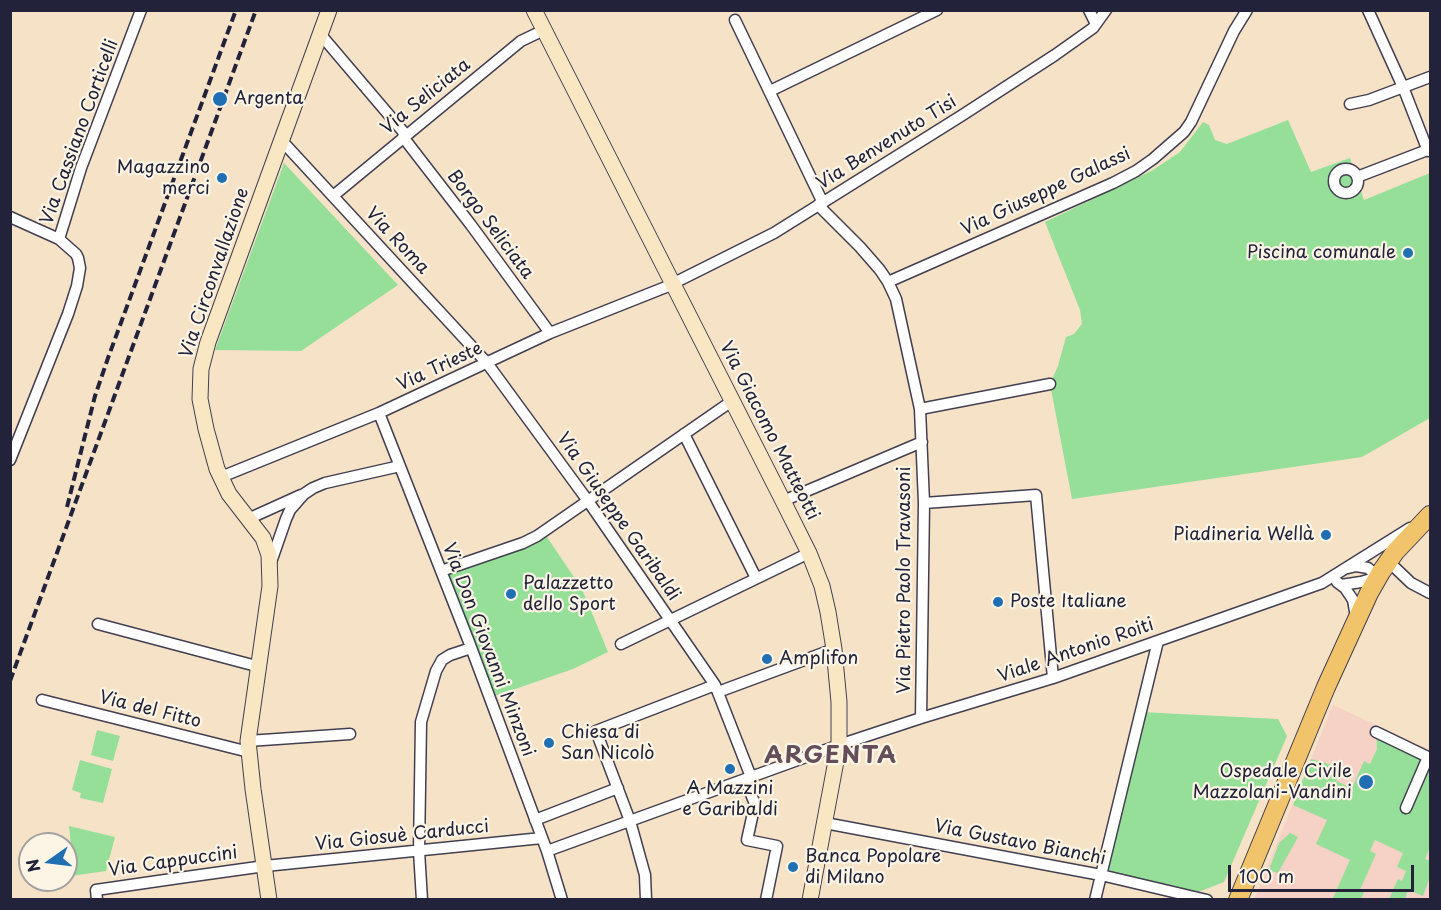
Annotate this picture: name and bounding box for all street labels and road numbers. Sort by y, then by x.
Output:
street label: Via Cassiano Corticelli [36,37,124,227]
street label: Via Seliciata [377,54,475,140]
street label: Via Benvenuto Tisi [813,91,961,195]
street label: Via Giuseppe Galassi [958,143,1134,241]
street label: Borgo Seliciata [442,166,538,284]
street label: Via Circonvallazione [176,185,254,361]
street label: Via Roma [361,203,433,279]
street label: Via Trieste [394,338,486,396]
street label: Via Giacomo Matteotti [715,338,823,524]
street label: Via Giuseppe Garibaldi [552,429,684,605]
street label: Via Pietro Paolo Travasoni [894,466,916,694]
street label: Via Don Giovanni Minzoni [437,540,539,760]
street label: Viale Antonio Roiti [995,614,1157,688]
street label: Via del Fitto [97,687,203,733]
street label: Via Giosuè Carducci [314,816,490,856]
street label: Via Gustavo Bianchi [932,816,1108,870]
street label: Via Cappuccini [107,842,239,882]

